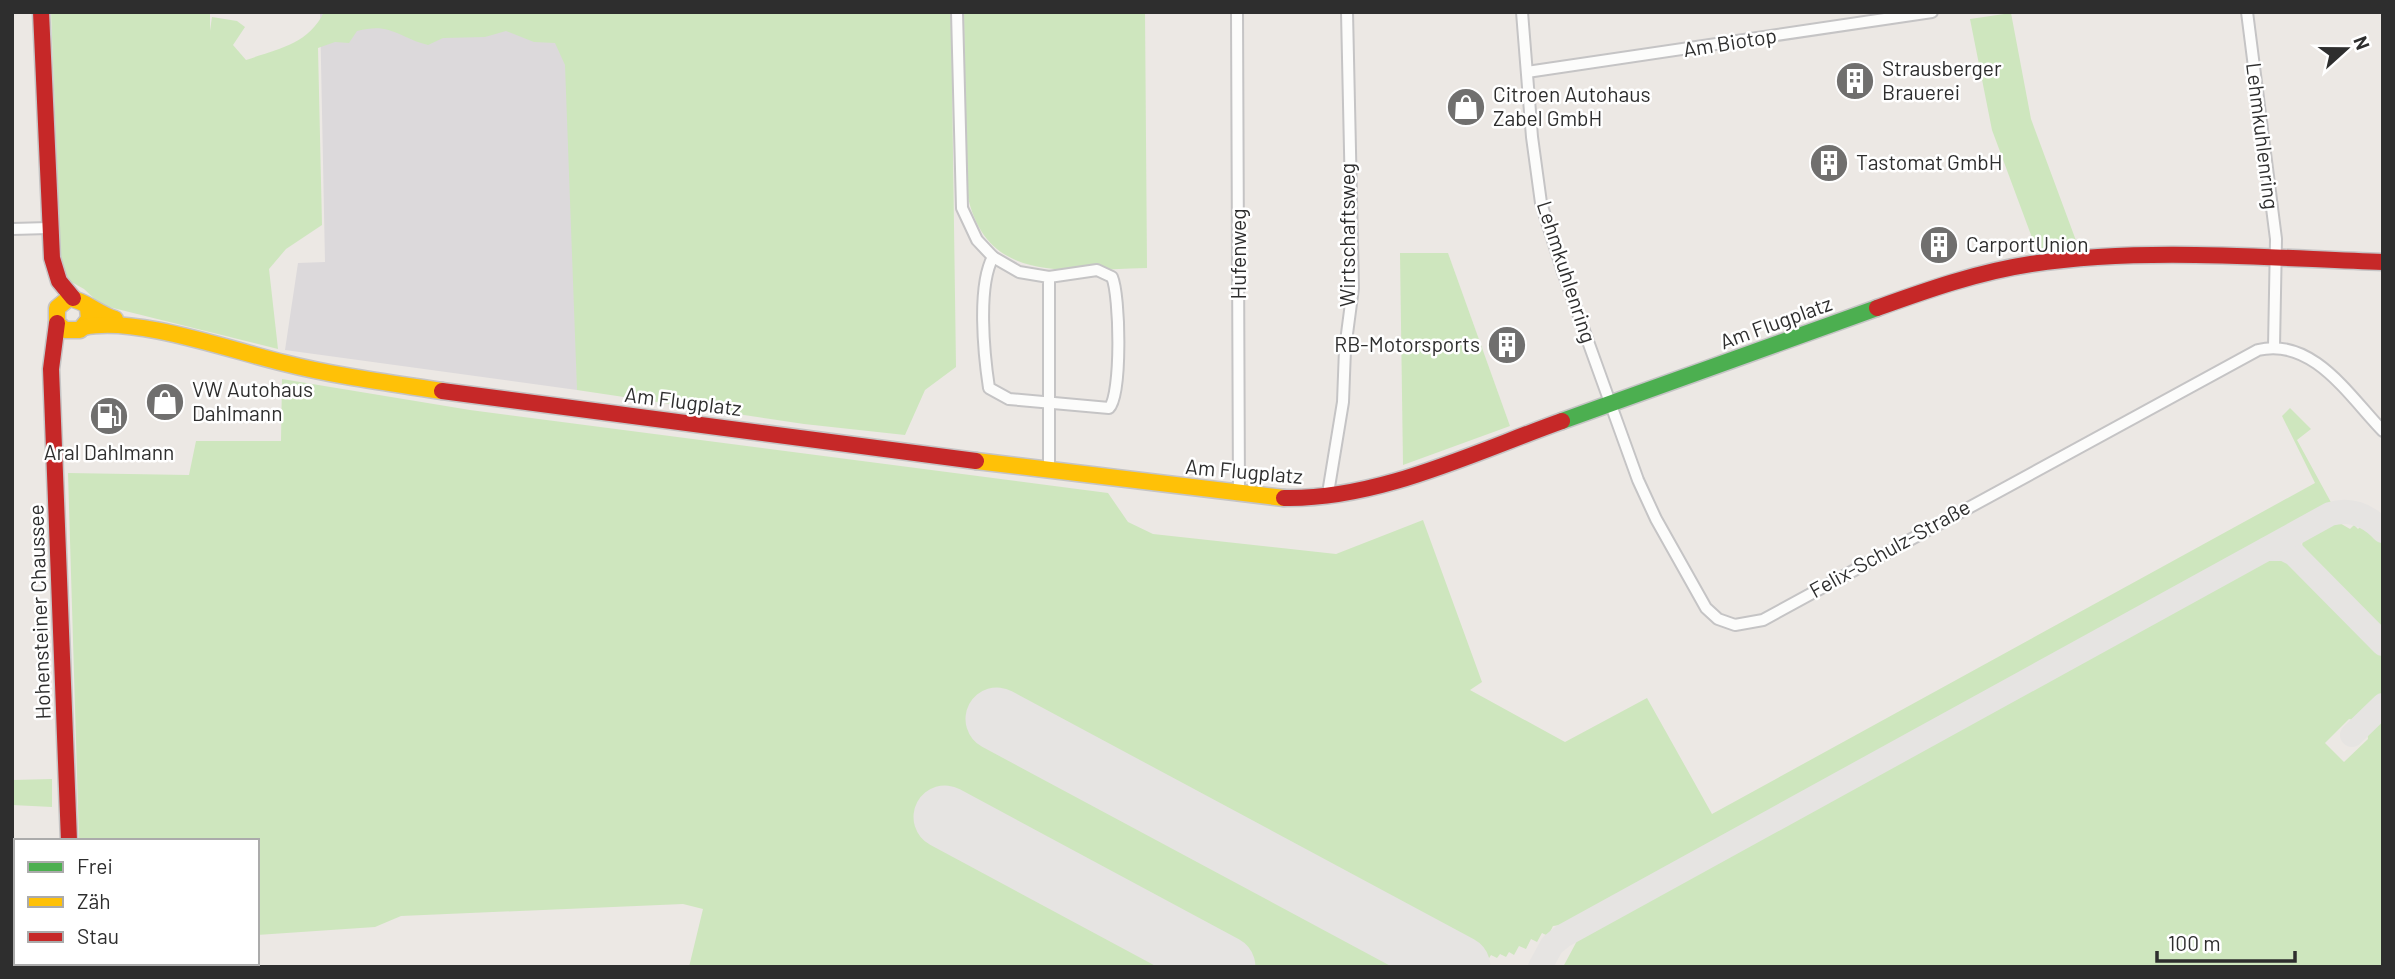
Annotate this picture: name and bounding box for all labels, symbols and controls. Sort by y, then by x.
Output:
north arrow [2311,14,2381,84]
street label: Am Biotop [1681,22,1778,61]
text: N [2349,33,2375,53]
place label: Strausberger Brauerei [1882,55,2002,104]
building icon: Strausberger Brauerei [1834,60,1876,102]
street label: Lehmkuhlenring [2242,61,2285,211]
place label: Citroen Autohaus Zabel GmbH [1493,81,1651,130]
shop icon: Citroen Autohaus Zabel GmbH [1445,86,1487,128]
building icon: Tastomat GmbH [1808,142,1850,184]
place label: Tastomat GmbH [1856,149,2003,174]
street label: Wirtschaftsweg [1334,163,1359,307]
street label: Lehmkuhlenring [1533,197,1602,346]
street label: Hufenweg [1225,208,1250,300]
building icon: CarportUnion [1918,224,1960,266]
place label: CarportUnion [1966,231,2089,256]
street label: Am Flugplatz [1716,290,1835,353]
building icon: RB-Motorsports [1486,324,1528,366]
place label: RB-Motorsports [1334,331,1480,356]
place label: VW Autohaus Dahlmann [192,376,313,425]
shop icon: VW Autohaus Dahlmann [144,381,186,423]
street label: Am Flugplatz [623,381,743,420]
fuel station icon: Aral Dahlmann [88,395,130,437]
place label: Aral Dahlmann [44,439,174,464]
street label: Am Flugplatz [1184,453,1304,488]
street label: Felix-Schulz-Straße [1805,493,1974,602]
street label: Hohensteiner Chaussee [22,504,55,720]
legend [14,839,259,965]
text: Frei [77,853,113,878]
text: Zäh [77,888,111,913]
scale bar [2157,920,2295,964]
text: Stau [77,923,119,948]
text: 100 m [2168,930,2221,955]

